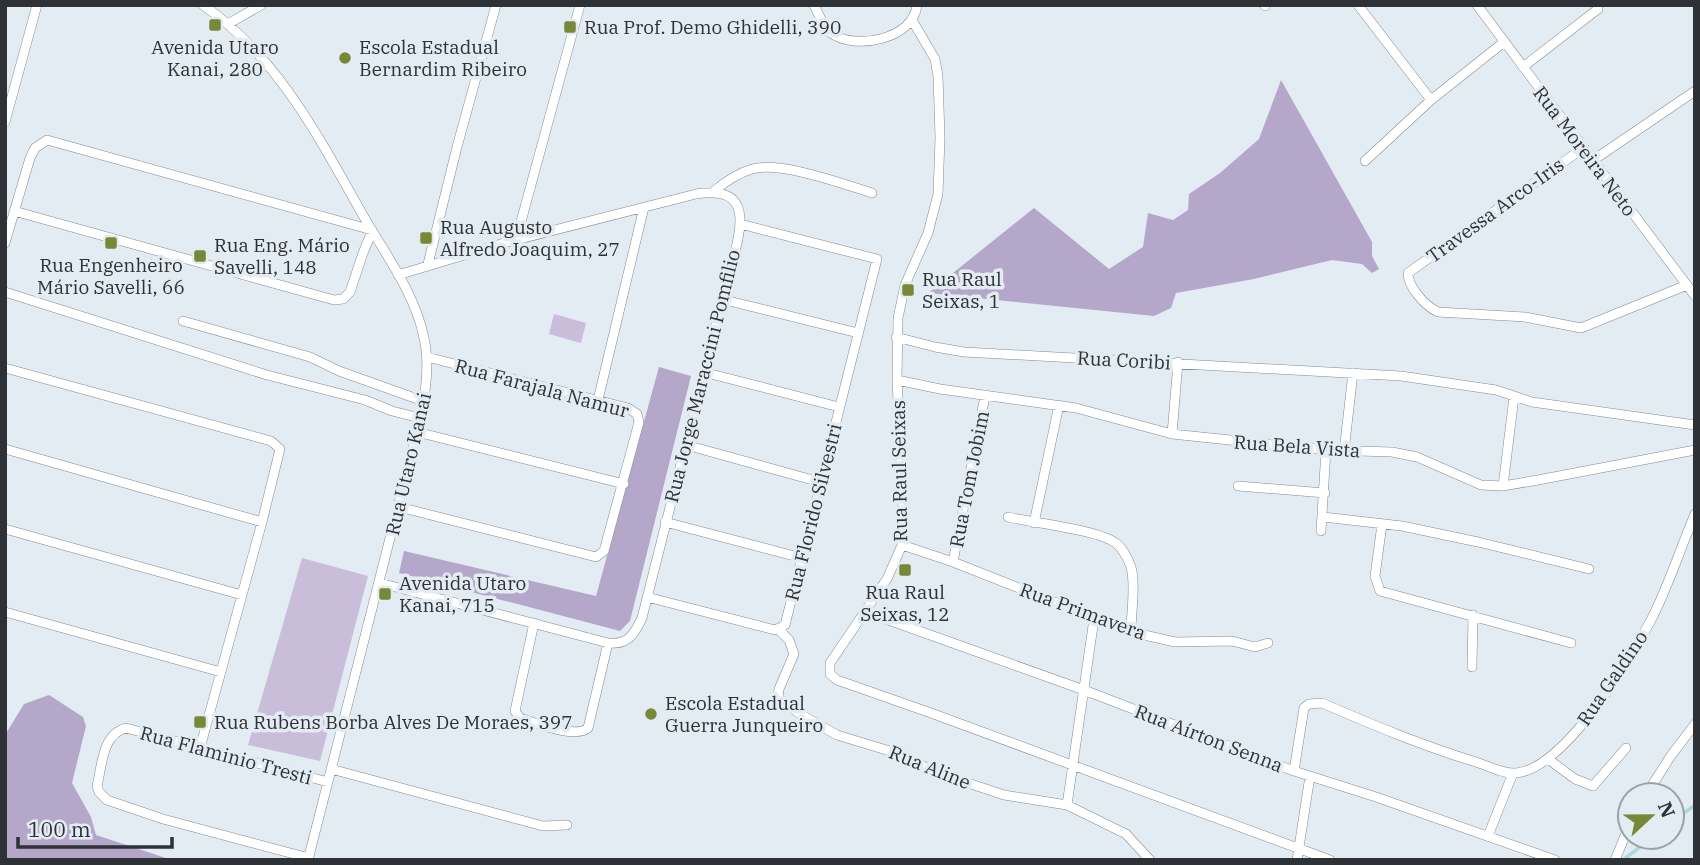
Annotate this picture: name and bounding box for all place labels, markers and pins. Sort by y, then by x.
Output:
place label: Rua Prof. Demo Ghidelli, 390 [584,15,841,39]
marker: Avenida Utaro Kanai, 280 [207,17,223,33]
marker: Rua Prof. Demo Ghidelli, 390 [562,19,578,35]
place label: Avenida Utaro Kanai, 280 [151,35,279,81]
place label: Escola Estadual Bernardim Ribeiro [359,35,527,81]
marker: Escola Estadual Bernardim Ribeiro [337,50,353,66]
place label: Rua Augusto Alfredo Joaquim, 27 [440,215,620,261]
marker: Rua Augusto Alfredo Joaquim, 27 [418,230,434,246]
place label: Rua Eng. Mário Savelli, 148 [214,233,350,279]
marker: Rua Engenheiro Mário Savelli, 66 [103,235,119,251]
marker: Rua Eng. Mário Savelli, 148 [192,248,208,264]
place label: Rua Engenheiro Mário Savelli, 66 [37,253,185,299]
place label: Rua Raul Seixas, 1 [922,267,1002,313]
marker: Rua Raul Seixas, 1 [900,282,916,298]
marker: Rua Raul Seixas, 12 [897,562,913,578]
place label: Avenida Utaro Kanai, 715 [399,571,526,617]
place label: Rua Raul Seixas, 12 [860,580,950,626]
marker: Avenida Utaro Kanai, 715 [377,586,393,602]
place label: Escola Estadual Guerra Junqueiro [665,691,823,737]
marker: Escola Estadual Guerra Junqueiro [643,706,659,722]
place label: Rua Rubens Borba Alves De Moraes, 397 [214,710,573,734]
marker: Rua Rubens Borba Alves De Moraes, 397 [192,714,208,730]

